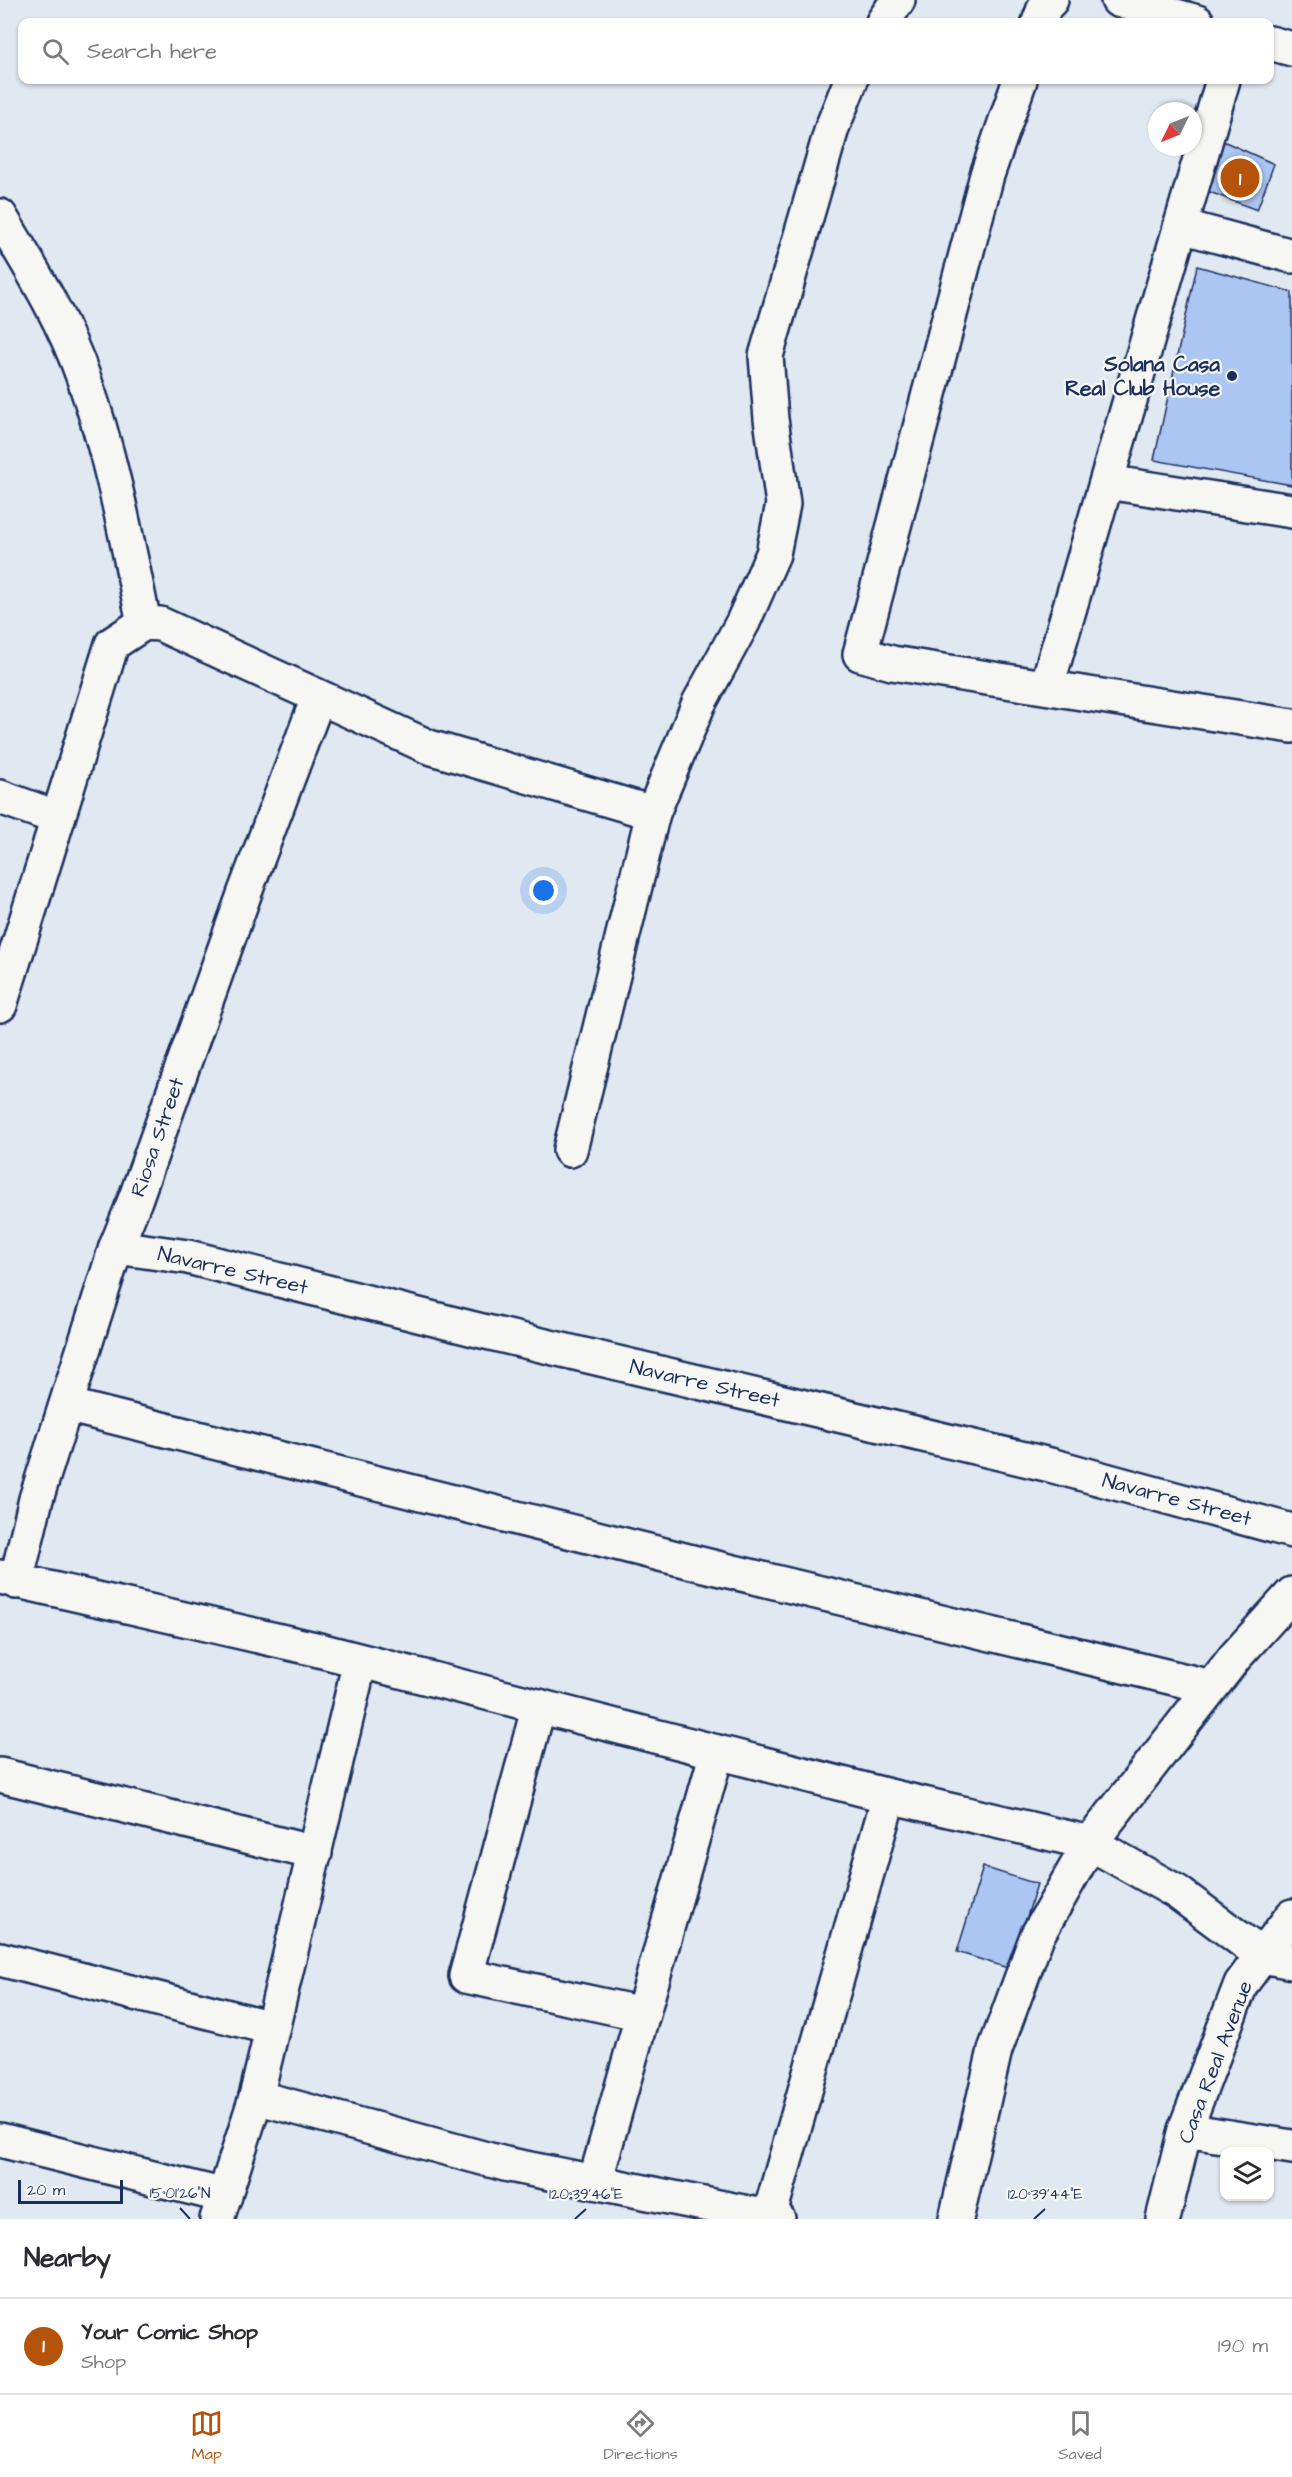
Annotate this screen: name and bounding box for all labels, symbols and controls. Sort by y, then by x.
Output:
search box [18,18,1274,84]
icon: search [39,35,72,68]
text: Search here [87,36,217,67]
north arrow [1148,102,1202,156]
pin: 1 [1220,156,1260,201]
place label: Solana Casa Real Club House [1065,350,1221,403]
marker: Solana Casa Real Club House [1225,369,1239,383]
your location [529,876,558,905]
street label: Riosa Street [124,1073,192,1201]
street label: Navarre Street [155,1239,311,1302]
street label: Navarre Street [627,1352,783,1415]
street label: Navarre Street [1099,1466,1255,1533]
street label: Casa Real Avenue [1171,1977,1260,2148]
map controls [1220,2147,1274,2201]
button: layers [1220,2147,1274,2201]
scale bar [18,2177,123,2204]
text: 20 m [27,2179,65,2201]
text: 15°01'26"N [150,2183,210,2204]
text: 120°39'46"E [549,2184,623,2205]
text: 120°39'44"E [1008,2184,1082,2205]
text: Nearby [24,2240,111,2276]
text: Your Comic Shop [81,2317,258,2348]
text: 1 [42,2332,45,2360]
text: 190 m [1218,2332,1268,2360]
text: Shop [81,2348,126,2376]
tab: Map [190,2407,223,2465]
tab: Directions [604,2407,678,2465]
tab: Saved [1058,2407,1102,2465]

